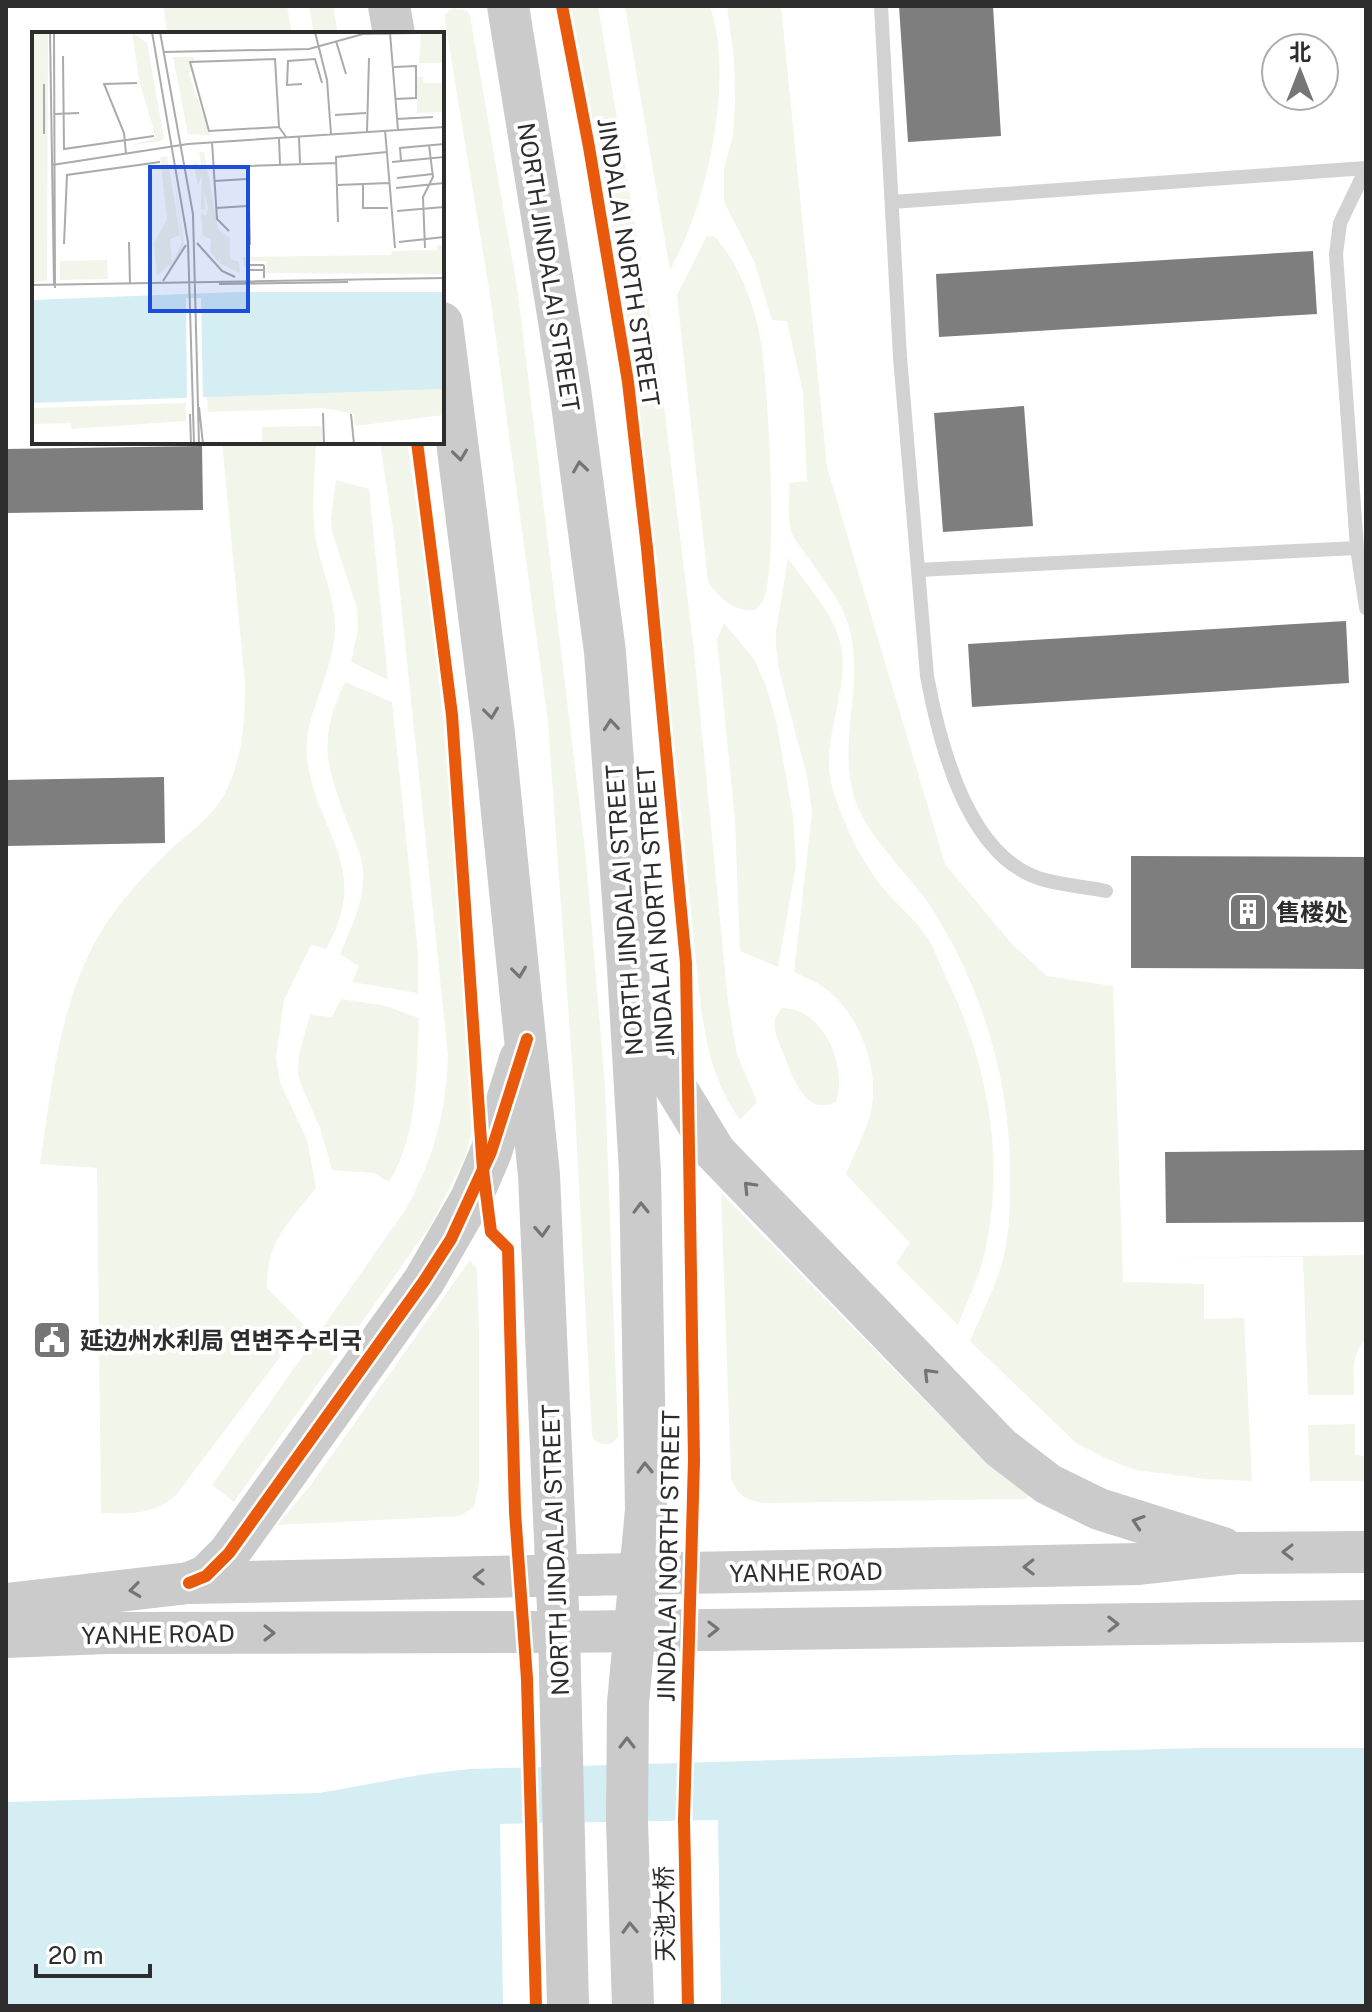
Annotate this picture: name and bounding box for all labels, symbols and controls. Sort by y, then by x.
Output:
inset map [32,32,444,444]
north arrow [1260,32,1340,112]
text: 北 [1289,39,1311,65]
street label: JINDALAI NORTH STREET [592,116,666,408]
street label: NORTH JINDALAI STREET [512,121,586,413]
one-way arrow [451,449,468,462]
one-way arrow [572,460,589,474]
one-way arrow [482,707,499,720]
one-way arrow [603,718,620,731]
street label: NORTH JINDALAI STREET [600,763,648,1057]
street label: JINDALAI NORTH STREET [631,764,679,1058]
building icon: 售楼处 [1227,891,1269,933]
place label: 售楼处 [1276,898,1348,926]
one-way arrow [510,966,527,979]
one-way arrow [744,1182,758,1196]
one-way arrow [632,1201,649,1214]
one-way arrow [533,1225,550,1238]
public building icon: 延边州水利局 연변주수리국 [31,1319,73,1361]
place label: 延边州水利局 연변주수리국 [80,1326,362,1354]
one-way arrow [924,1369,939,1383]
street label: NORTH JINDALAI STREET [536,1404,574,1696]
street label: JINDALAI NORTH STREET [651,1410,685,1702]
one-way arrow [637,1461,654,1474]
one-way arrow [1131,1516,1145,1532]
one-way arrow [1281,1544,1294,1561]
street label: YANHE ROAD [729,1557,883,1587]
one-way arrow [1022,1558,1035,1575]
one-way arrow [472,1569,485,1586]
one-way arrow [128,1581,142,1598]
one-way arrow [1107,1615,1120,1633]
street label: YANHE ROAD [81,1619,235,1649]
one-way arrow [707,1620,720,1638]
one-way arrow [263,1624,276,1641]
one-way arrow [619,1736,636,1749]
street label: 天池大桥 [649,1866,679,1962]
one-way arrow [622,1921,639,1934]
scale bar [36,1928,150,1978]
text: 20 m [48,1941,104,1969]

